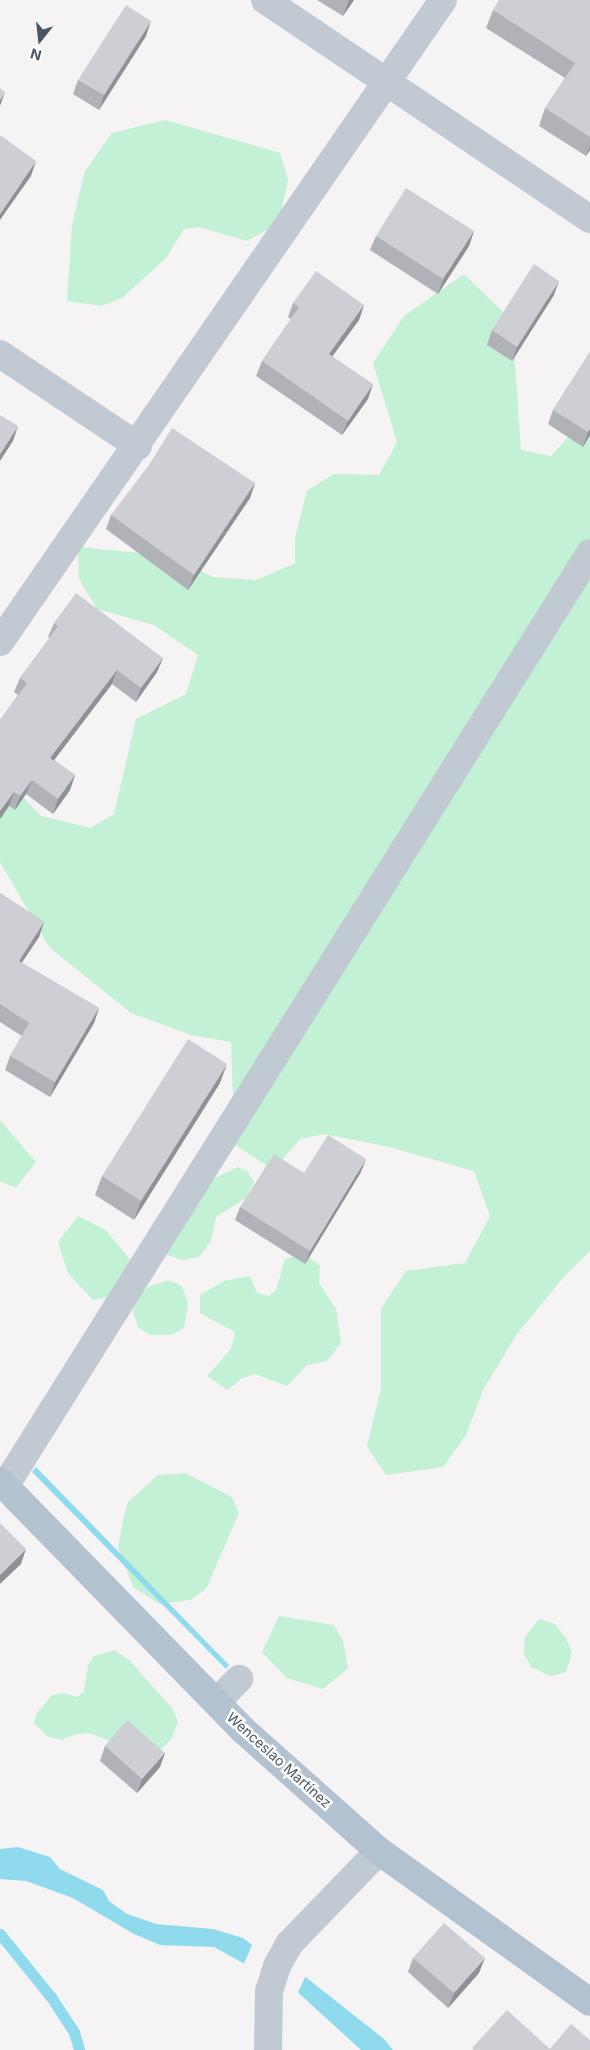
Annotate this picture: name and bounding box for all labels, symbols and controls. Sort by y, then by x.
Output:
north arrow [15,15,65,65]
text: N [28,45,43,65]
street label: Wenceslao Martínez [223,1709,335,1811]

